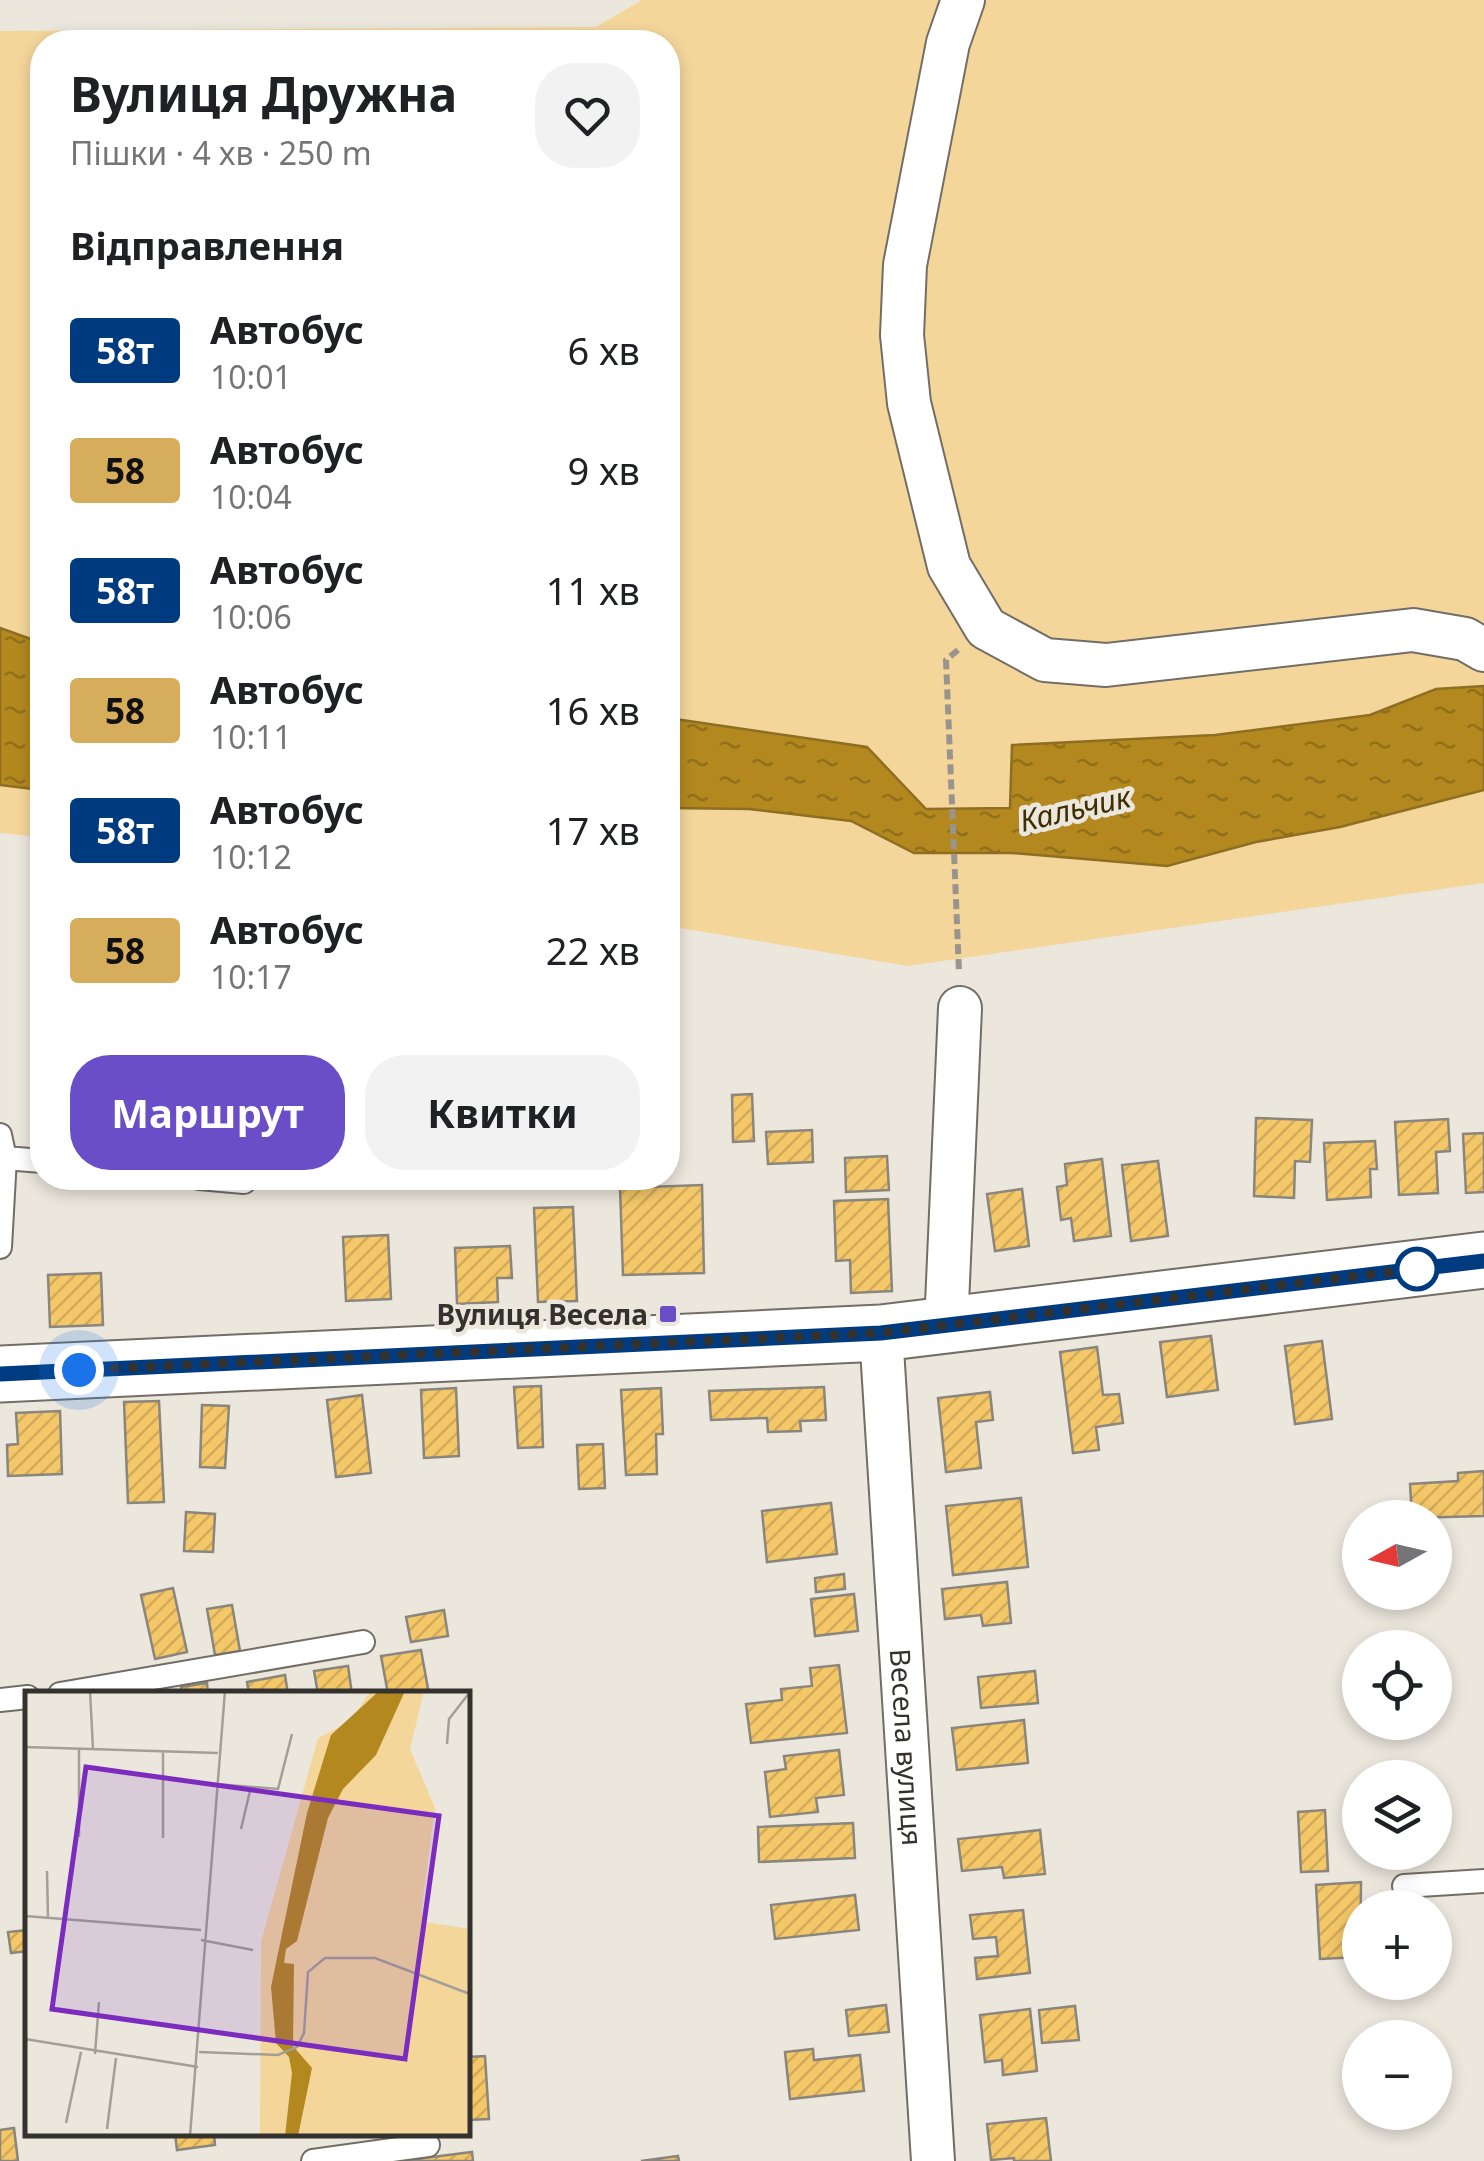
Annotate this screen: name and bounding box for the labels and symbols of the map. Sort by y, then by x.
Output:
water label: Кальчик [1015,775,1136,841]
unlabelled marker [1396,1248,1438,1290]
place label: Вулиця Весела [436,1295,648,1333]
marker: Вулиця Весела [657,1303,679,1325]
your location [54,1345,104,1395]
north arrow [1342,1500,1452,1610]
street label: Весела вулиця [882,1647,932,1847]
inset map [25,1691,470,2136]

